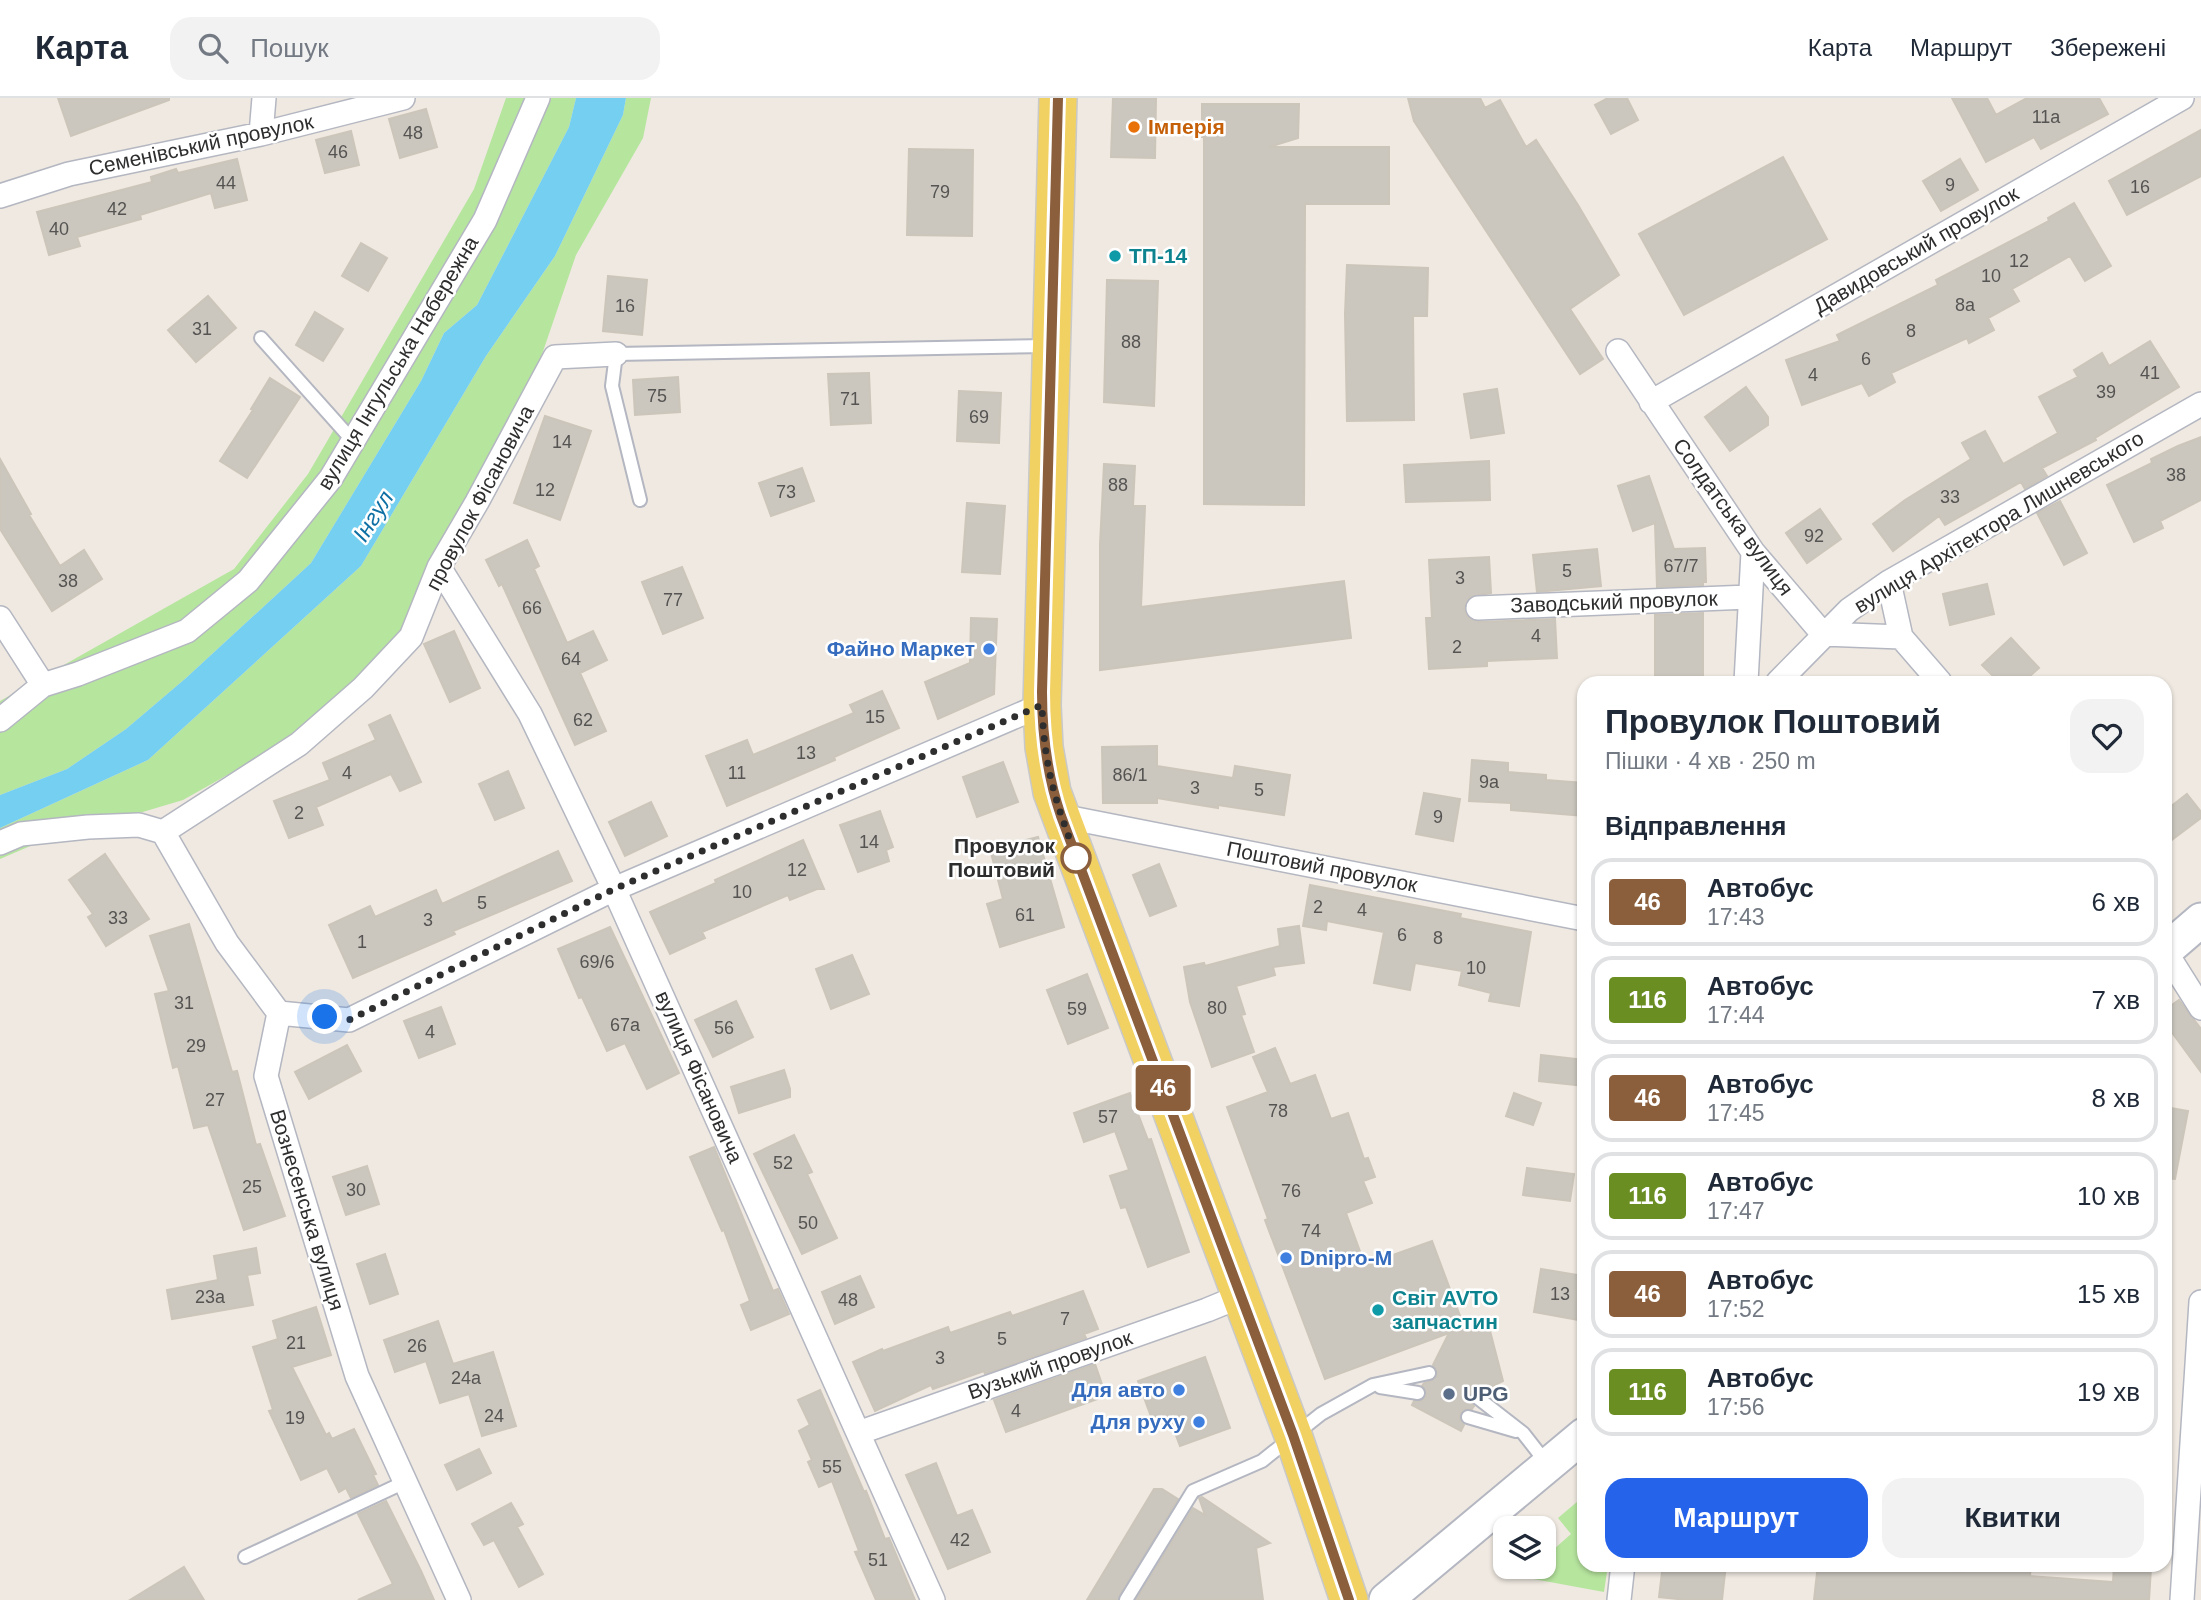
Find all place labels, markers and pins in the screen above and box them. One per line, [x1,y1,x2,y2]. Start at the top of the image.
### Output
place label: Імперія [1148,115,1225,138]
marker: Імперія [1126,119,1142,135]
place label: ТП-14 [1129,244,1188,267]
marker: ТП-14 [1107,248,1123,264]
place label: Файно Маркет [827,637,975,660]
marker: Файно Маркет [981,641,997,657]
place label: Провулок Поштовий [948,834,1055,881]
marker: Провулок Поштовий [1061,843,1091,873]
place label: Dnipro-M [1300,1246,1392,1269]
marker: Dnipro-M [1278,1250,1294,1266]
place label: Світ AVTO запчастин [1392,1286,1498,1333]
marker: Світ AVTO запчастин [1370,1302,1386,1318]
place label: Для авто [1071,1378,1165,1401]
marker: Для авто [1171,1382,1187,1398]
place label: UPG [1463,1382,1509,1405]
marker: UPG [1441,1386,1457,1402]
place label: Для руху [1091,1410,1185,1433]
marker: Для руху [1191,1414,1207,1430]

